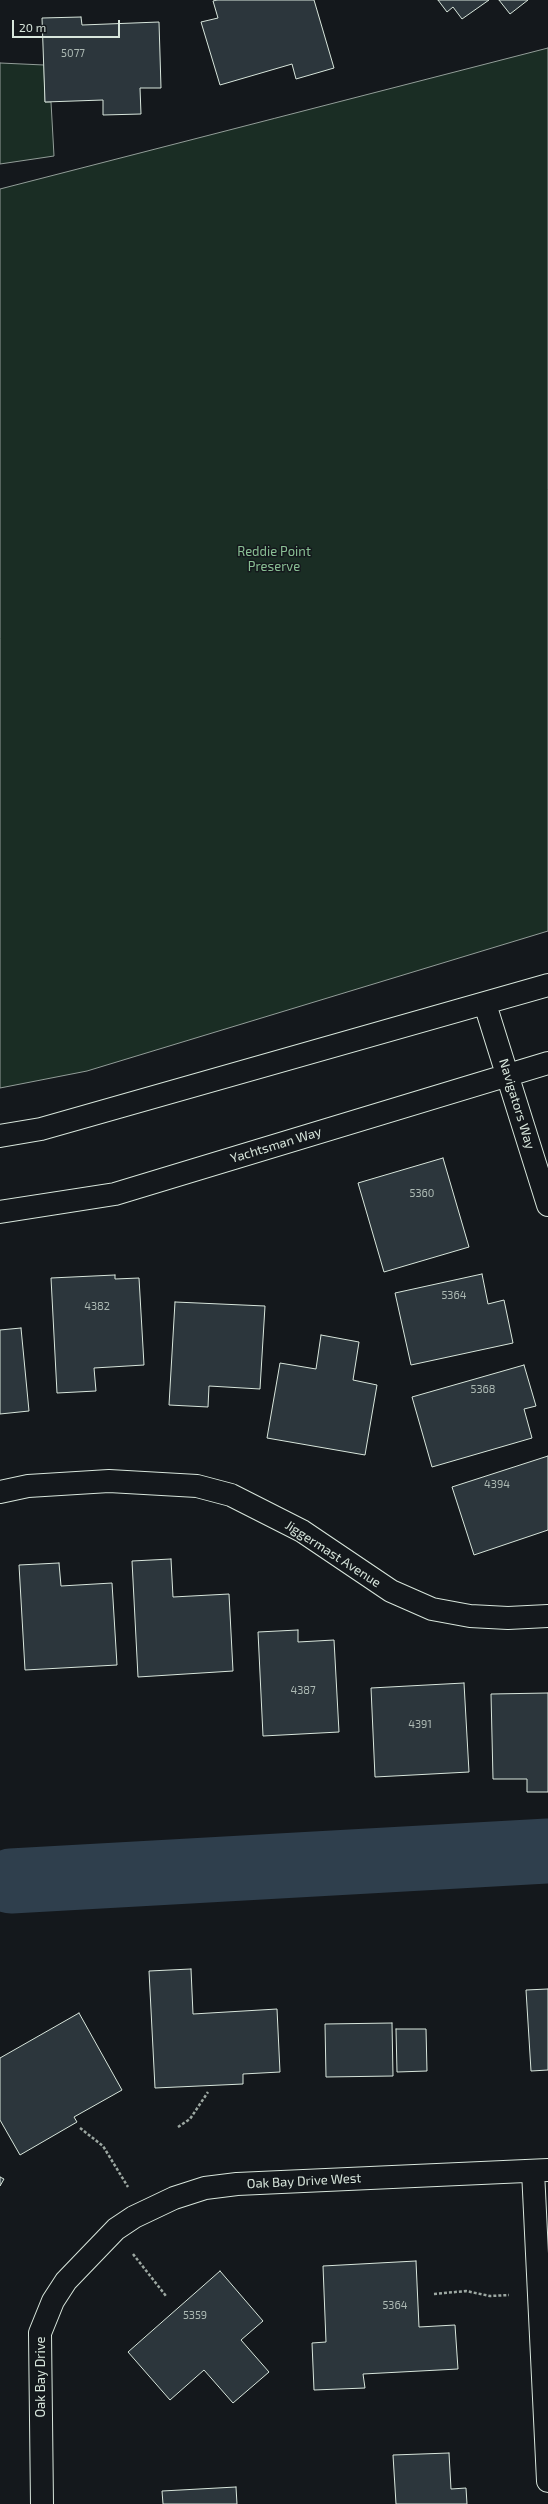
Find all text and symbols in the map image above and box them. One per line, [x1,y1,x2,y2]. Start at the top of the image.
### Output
scale bar [14,12,122,38]
text: 20 m [19,20,46,34]
house number: 5077 [61,46,85,60]
park label: Reddie Point Preserve [237,544,311,575]
street label: Navigators Way [496,1057,538,1151]
street label: Yachtsman Way [229,1124,323,1166]
house number: 5360 [410,1186,434,1200]
house number: 5364 [441,1288,467,1302]
house number: 4382 [84,1299,110,1313]
house number: 5368 [471,1382,495,1396]
house number: 4394 [484,1477,510,1491]
street label: Jiggermast Avenue [282,1517,384,1591]
house number: 4387 [290,1683,316,1697]
house number: 4391 [408,1717,432,1731]
street label: Oak Bay Drive West [246,2170,362,2192]
house number: 5364 [382,2298,408,2312]
house number: 5359 [183,2308,207,2322]
street label: Oak Bay Drive [33,2336,49,2418]

